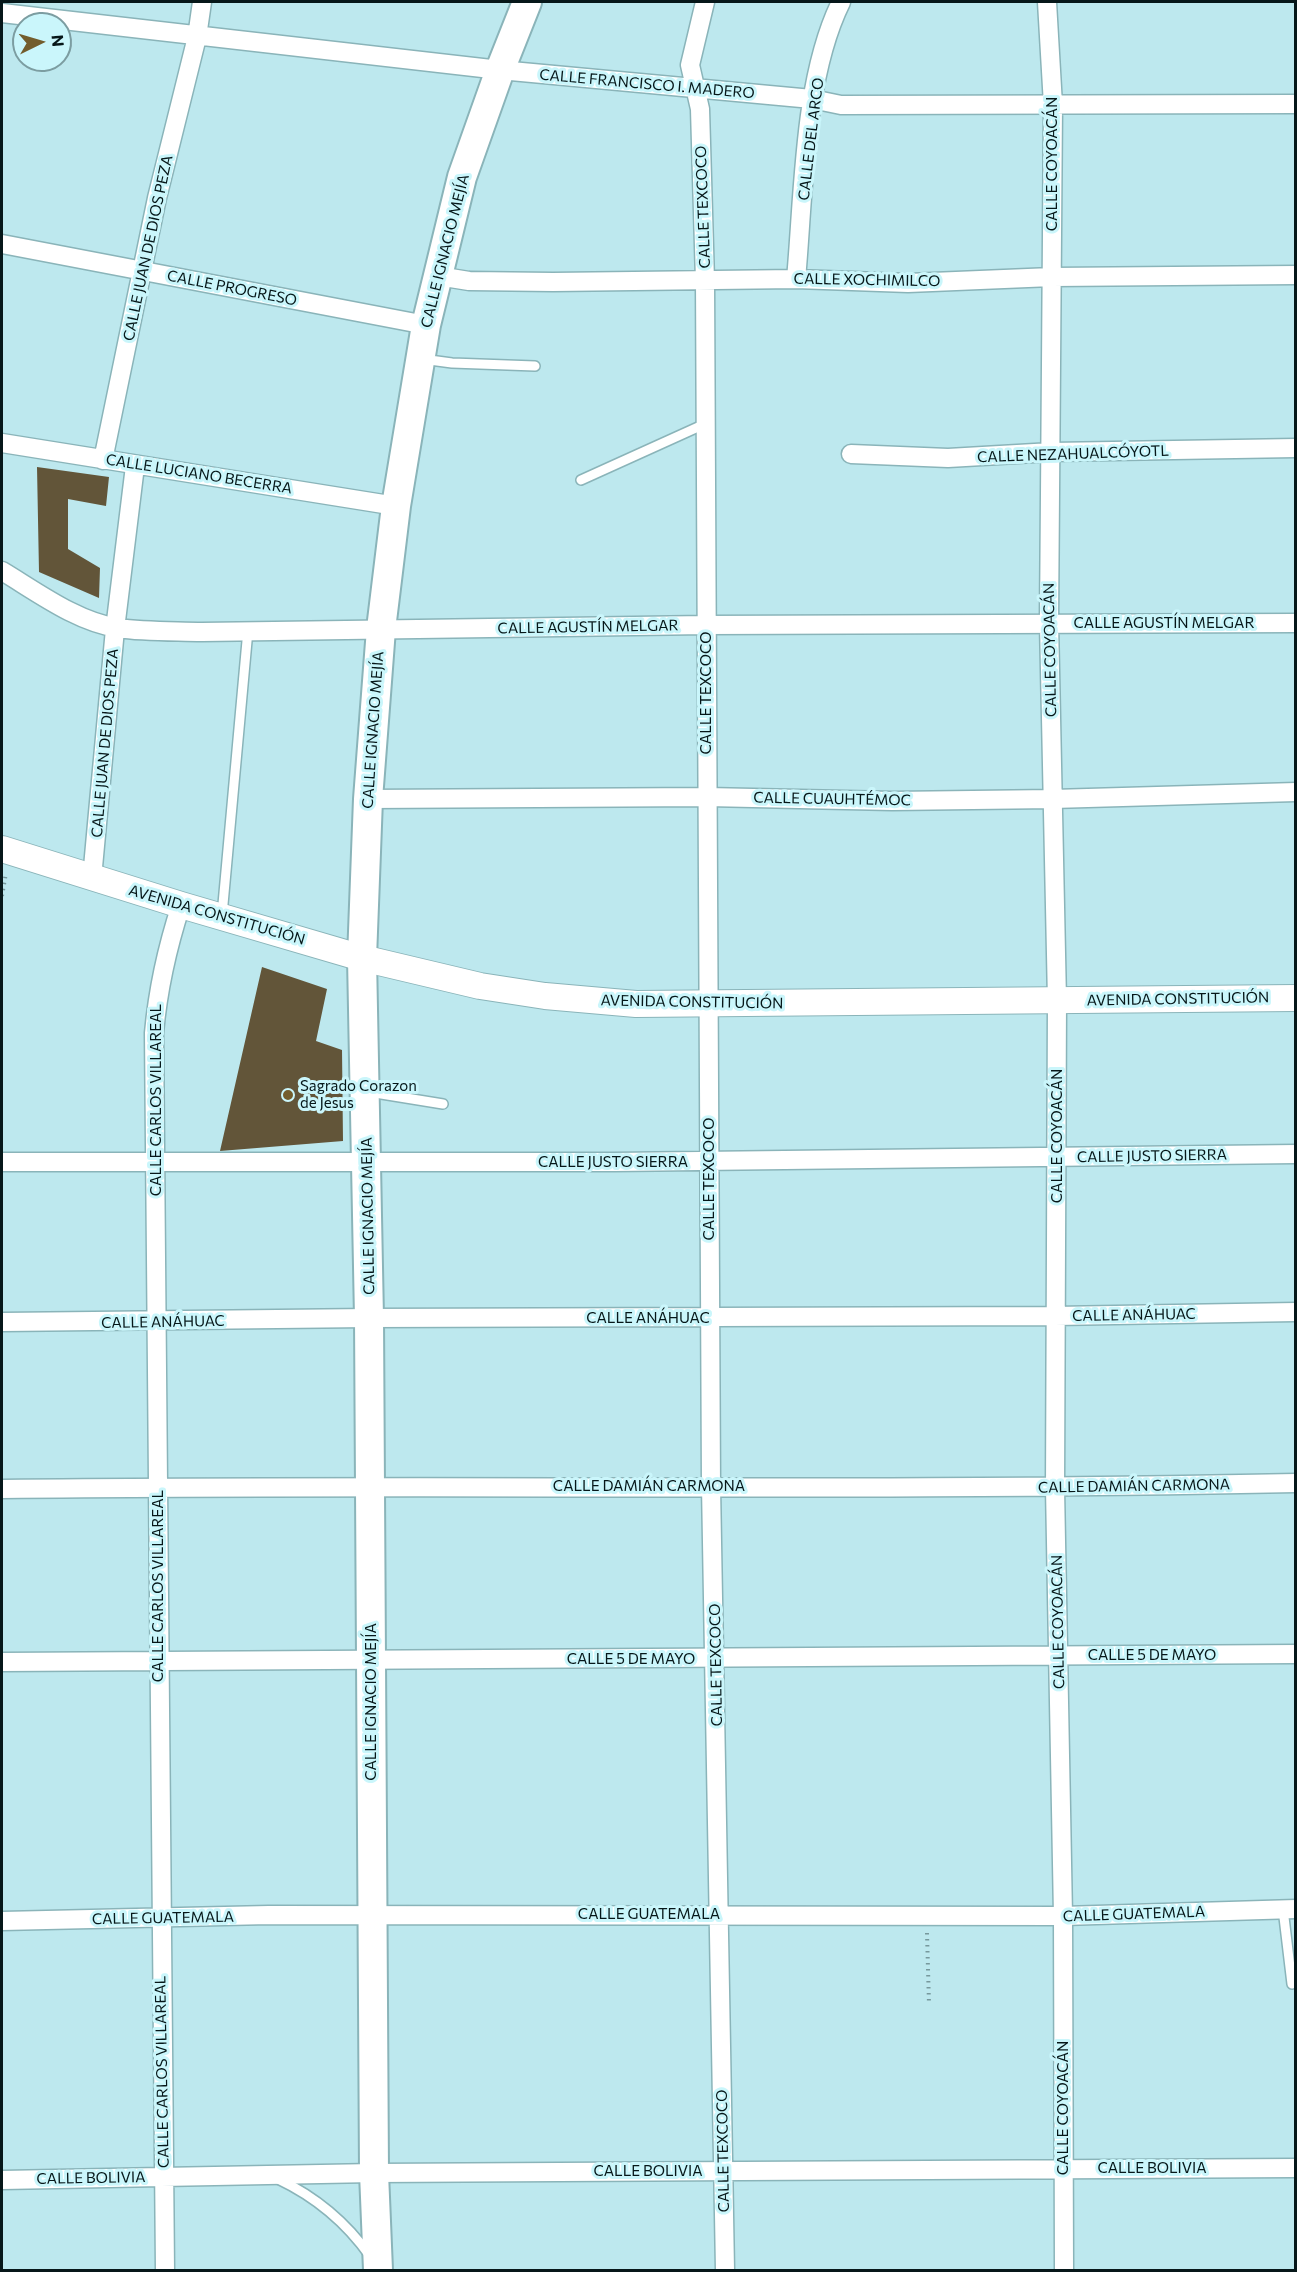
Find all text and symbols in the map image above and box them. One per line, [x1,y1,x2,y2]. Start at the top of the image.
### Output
north arrow [12,12,72,72]
text: N [48,34,68,47]
street label: CALLE FRANCISCO I. MADERO [539,66,755,102]
street label: CALLE DEL ARCO [795,77,827,201]
street label: CALLE COYOACÁN [1043,97,1061,231]
street label: CALLE TEXCOCO [692,145,714,269]
street label: CALLE JUAN DE DIOS PEZA [119,153,177,343]
street label: CALLE IGNACIO MEJÍA [417,172,473,330]
street label: CALLE PROGRESO [165,267,299,309]
street label: CALLE XOCHIMILCO [794,270,940,290]
street label: CALLE NEZAHUALCÓYOTL [977,442,1169,466]
street label: CALLE LUCIANO BECERRA [105,450,293,498]
street label: CALLE COYOACÁN [1040,583,1060,717]
street label: CALLE AGUSTÍN MELGAR [1074,614,1254,632]
street label: CALLE AGUSTÍN MELGAR [497,616,679,638]
street label: CALLE TEXCOCO [697,632,715,754]
street label: CALLE JUAN DE DIOS PEZA [88,648,122,838]
street label: CALLE IGNACIO MEJÍA [359,651,387,809]
street label: CALLE CUAUHTÉMOC [753,789,911,809]
street label: AVENIDA CONSTITUCIÓN [127,881,307,949]
street label: AVENIDA CONSTITUCIÓN [1087,988,1269,1010]
street label: AVENIDA CONSTITUCIÓN [601,991,783,1013]
street label: CALLE CARLOS VILLAREAL [147,1004,165,1196]
street label: CALLE COYOACÁN [1048,1069,1066,1203]
place label: Sagrado Corazon de Jesus [300,1077,417,1112]
marker: Sagrado Corazon de Jesus [281,1088,295,1102]
street label: CALLE TEXCOCO [700,1118,718,1240]
street label: CALLE IGNACIO MEJÍA [358,1137,378,1295]
street label: CALLE JUSTO SIERRA [1077,1146,1227,1166]
street label: CALLE JUSTO SIERRA [538,1153,688,1171]
street label: CALLE ANÁHUAC [1072,1305,1196,1325]
street label: CALLE ANÁHUAC [586,1309,710,1327]
street label: CALLE ANÁHUAC [101,1312,225,1332]
street label: CALLE DAMIÁN CARMONA [1038,1475,1230,1497]
street label: CALLE DAMIÁN CARMONA [553,1477,745,1495]
street label: CALLE CARLOS VILLAREAL [149,1490,167,1682]
street label: CALLE COYOACÁN [1048,1555,1068,1689]
street label: CALLE TEXCOCO [706,1603,726,1727]
street label: CALLE IGNACIO MEJÍA [362,1623,380,1781]
street label: CALLE 5 DE MAYO [1088,1646,1216,1664]
street label: CALLE 5 DE MAYO [567,1650,695,1668]
street label: CALLE GUATEMALA [1063,1903,1205,1925]
street label: CALLE GUATEMALA [578,1905,720,1923]
street label: CALLE GUATEMALA [92,1908,234,1928]
street label: CALLE CARLOS VILLAREAL [151,1976,173,2168]
street label: CALLE COYOACÁN [1054,2041,1072,2175]
street label: CALLE TEXCOCO [713,2089,733,2213]
street label: CALLE BOLIVIA [1097,2159,1207,2177]
street label: CALLE BOLIVIA [593,2162,703,2180]
street label: CALLE BOLIVIA [36,2168,146,2188]

